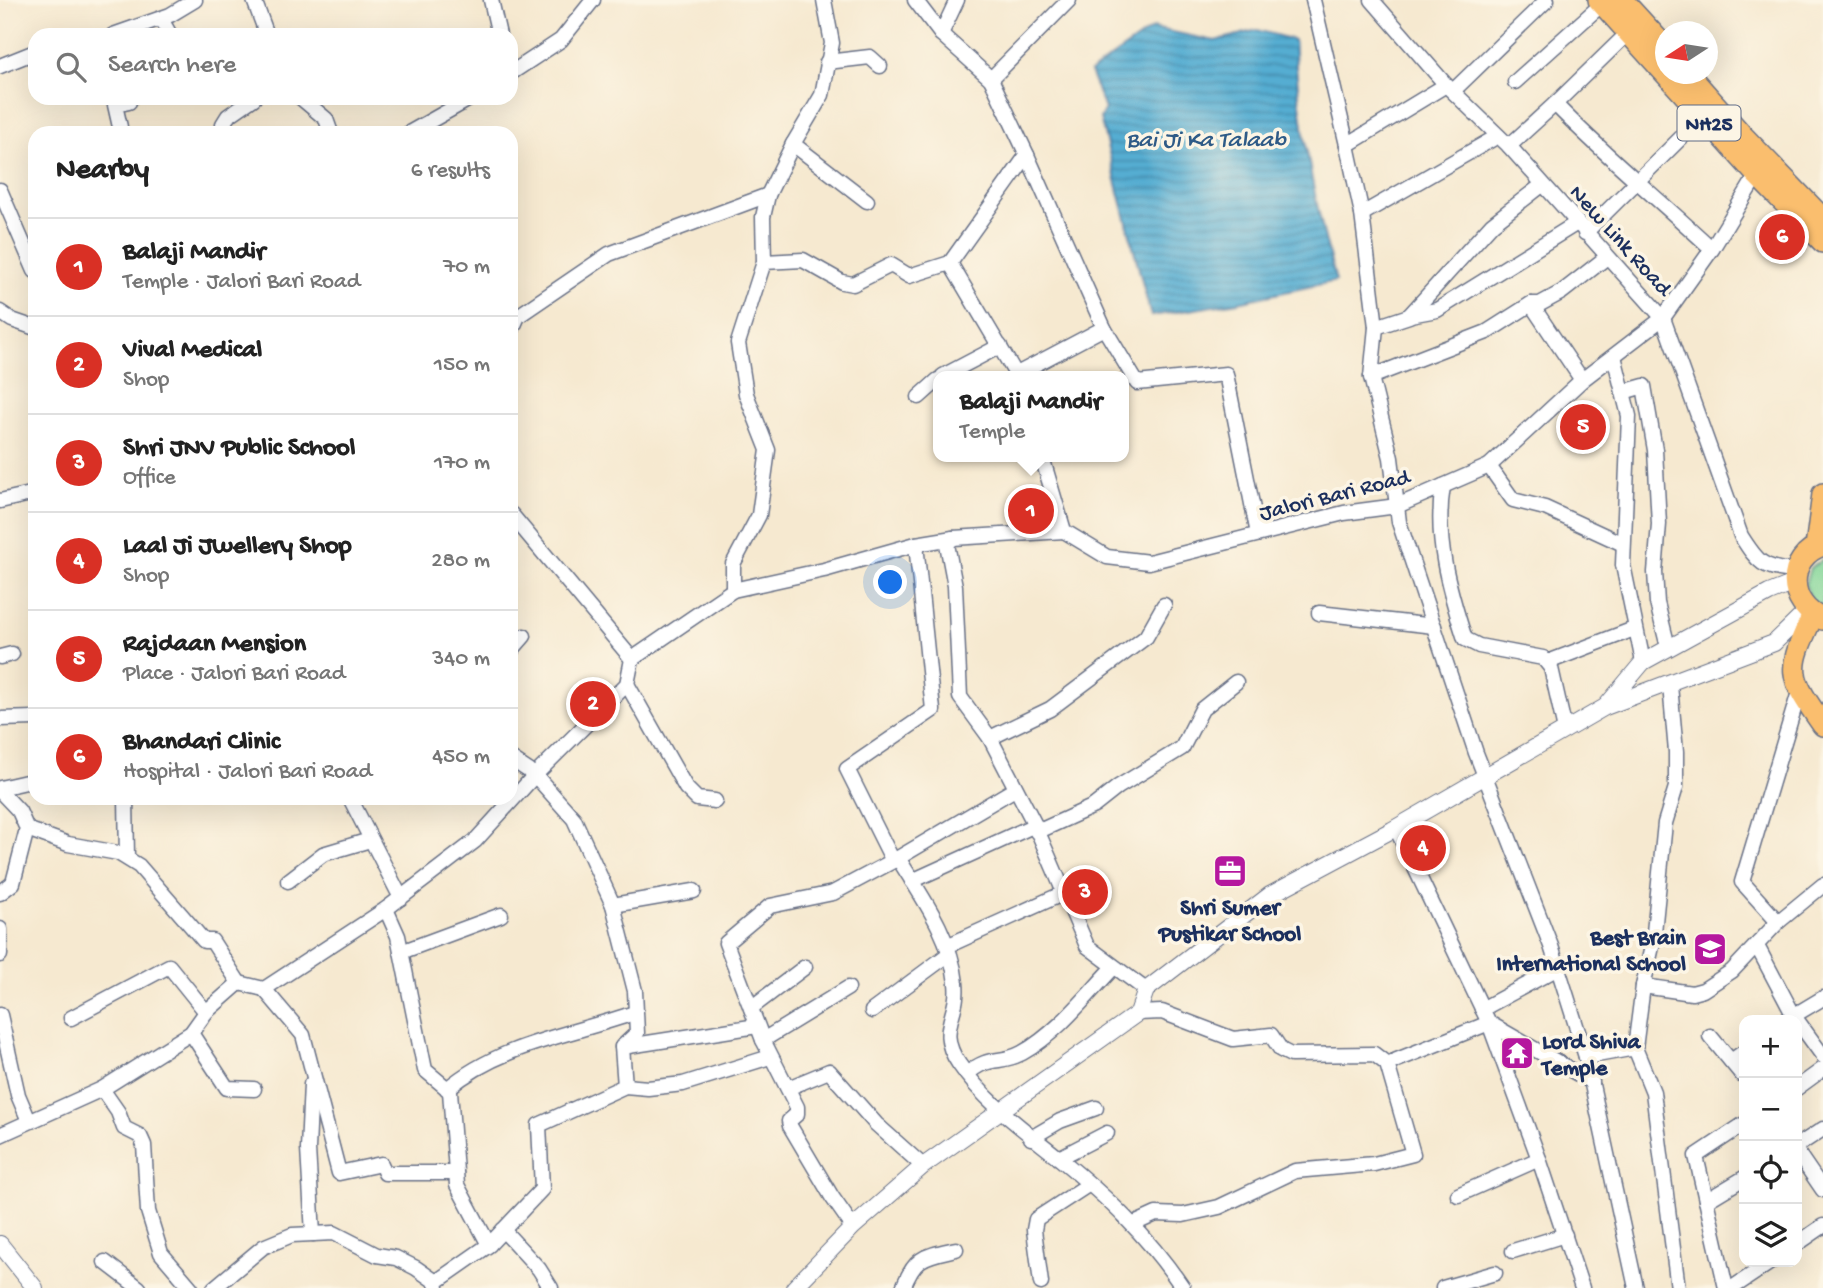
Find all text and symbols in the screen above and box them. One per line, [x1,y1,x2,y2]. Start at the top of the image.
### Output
north arrow [1655,21,1718,84]
search box [28,28,518,105]
icon: search [52,48,90,86]
text: Search here [108,51,236,82]
road number: NH25 [1678,106,1740,140]
water label: Bai Ji Ka Talaab [1126,127,1287,156]
text: Nearby [56,154,149,189]
text: 6 results [411,158,490,185]
street label: New Link Road [1562,180,1677,304]
pin: 6 [1759,211,1805,263]
text: Balaji Mandir [123,238,265,269]
text: 1 [74,254,84,281]
text: 70 m [443,254,490,281]
text: Temple · Jalori Bari Road [123,269,360,296]
text: Vival Medical [123,336,262,367]
text: 2 [73,352,85,379]
text: 150 m [434,352,490,379]
text: Shop [123,367,169,394]
popup [933,371,1129,462]
text: Balaji Mandir [960,388,1102,419]
pin: 5 [1560,401,1606,453]
text: Temple [960,419,1025,446]
text: Shri JNV Public School [123,434,356,465]
text: 3 [73,450,85,477]
text: 170 m [434,450,490,477]
street label: Jalori Bari Road [1257,464,1414,528]
text: Office [123,465,176,492]
pin: 1 [1008,485,1054,537]
text: Laal Ji Jwellery Shop [123,532,352,563]
text: 4 [74,548,84,575]
text: 280 m [431,548,490,575]
text: Shop [123,563,169,590]
your location [873,565,907,599]
text: Rajdaan Mension [123,630,306,661]
text: 5 [73,646,85,673]
text: 340 m [432,646,490,673]
text: Place · Jalori Bari Road [123,661,345,688]
pin: 2 [570,678,616,730]
text: Bhandari Clinic [123,728,280,759]
text: 6 [73,744,85,771]
text: 450 m [432,744,490,771]
text: Hospital · Jalori Bari Road [123,759,372,786]
pin: 4 [1400,822,1446,874]
office icon: Shri Sumer Pustikar School [1211,852,1249,890]
pin: 3 [1062,866,1108,918]
place label: Shri Sumer Pustikar School [1157,896,1301,949]
place label: Best Brain International School [1496,926,1687,979]
school or university icon: Best Brain International School [1691,930,1729,968]
map controls [1739,1015,1802,1267]
button: + [1739,1015,1802,1078]
place label: Lord Shiva Temple [1540,1030,1642,1083]
temple icon: Lord Shiva Temple [1498,1034,1536,1072]
button: − [1739,1078,1802,1141]
button: locate [1739,1141,1802,1204]
button: layers [1739,1204,1802,1267]

